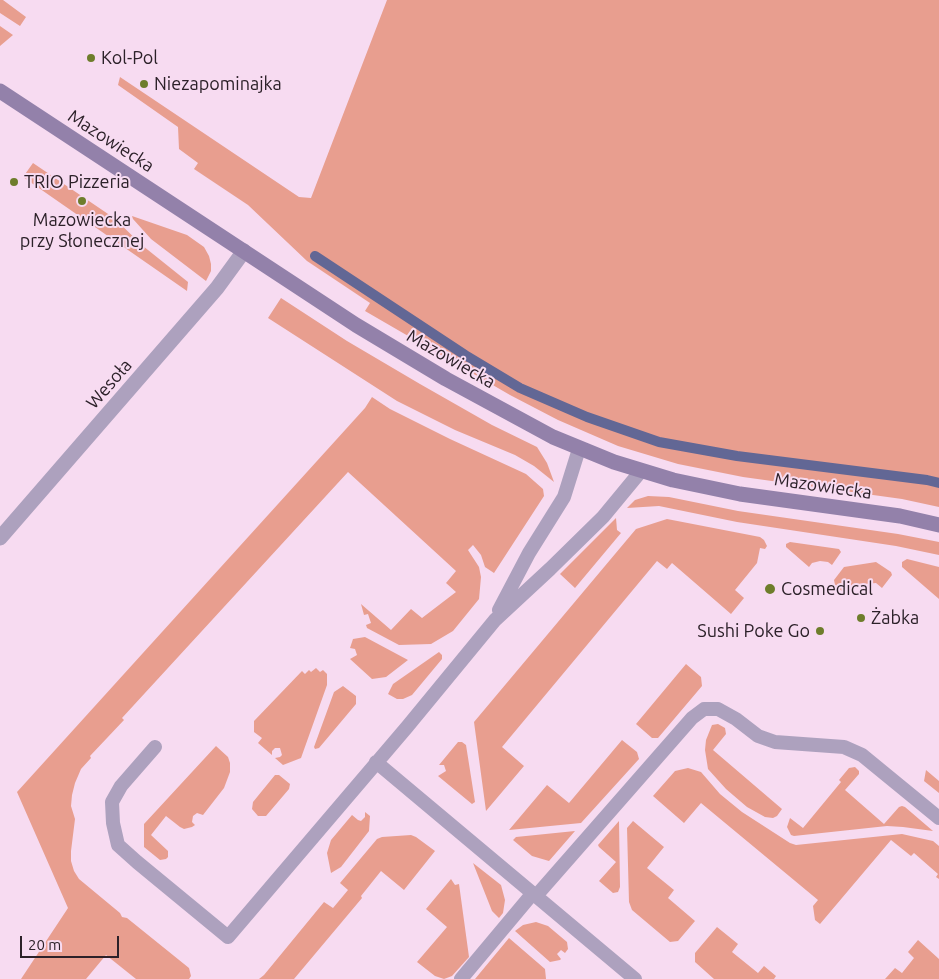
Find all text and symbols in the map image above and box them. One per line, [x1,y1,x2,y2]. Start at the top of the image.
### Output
place label: Kol-Pol [101,47,158,69]
marker: Kol-Pol [85,52,97,64]
place label: Niezapominajka [154,73,282,95]
marker: Niezapominajka [138,78,150,90]
street label: Mazowiecka [64,105,158,177]
place label: TRIO Pizzeria [24,171,130,193]
marker: TRIO Pizzeria [8,176,20,188]
marker: Mazowiecka przy Słonecznej [76,195,88,207]
place label: Mazowiecka przy Słonecznej [20,209,144,252]
street label: Mazowiecka [403,325,499,393]
street label: Wesoła [82,355,136,413]
street label: Mazowiecka [773,468,873,504]
place label: Cosmedical [781,578,873,600]
marker: Cosmedical [763,582,777,596]
place label: Żabka [871,607,919,629]
marker: Żabka [855,612,867,624]
place label: Sushi Poke Go [697,620,810,642]
marker: Sushi Poke Go [814,625,826,637]
scale bar [22,926,121,958]
text: 20 m [28,936,61,953]

